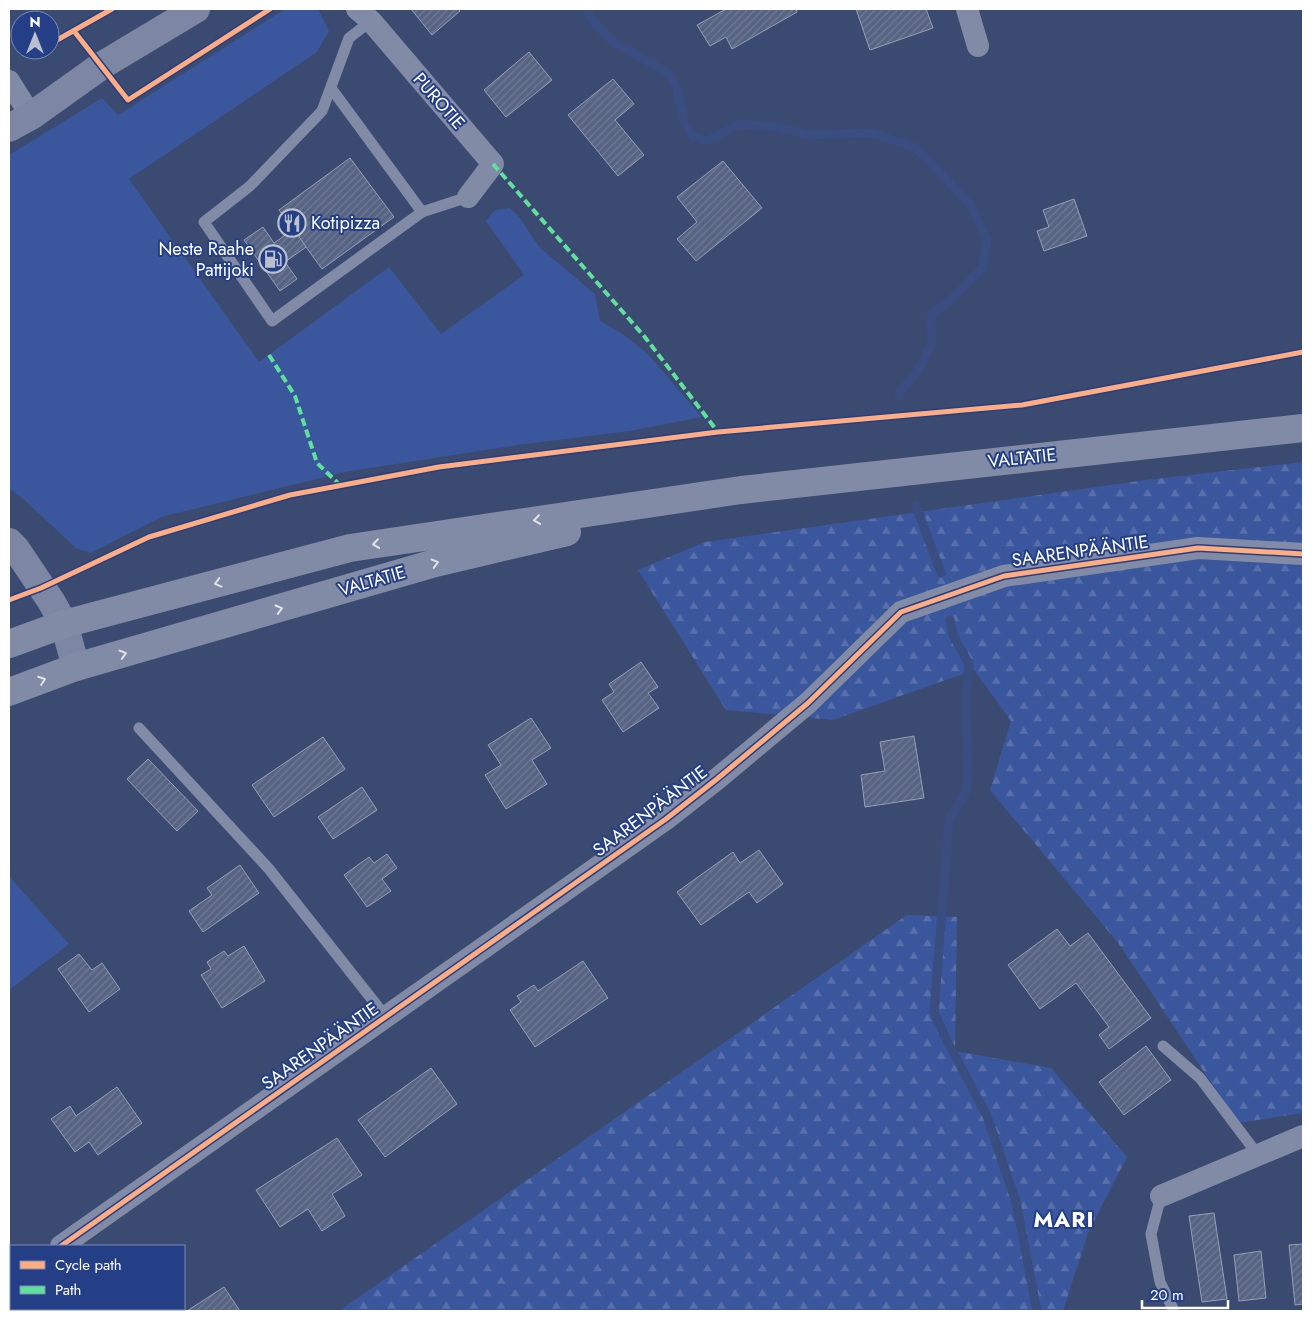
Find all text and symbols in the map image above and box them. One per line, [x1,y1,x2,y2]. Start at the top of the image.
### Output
north arrow [10,10,60,60]
text: N [29,12,41,32]
street label: PUROTIE [407,67,471,135]
restaurant icon: Kotipizza [277,208,307,238]
place label: Kotipizza [311,210,380,236]
place label: Neste Raahe Pattijoki [158,236,254,283]
fuel station icon: Neste Raahe Pattijoki [258,244,288,274]
street label: VALTATIE [986,441,1058,475]
one-way arrow [533,514,541,525]
street label: SAARENPÄÄNTIE [1010,529,1150,573]
one-way arrow [372,538,381,548]
street label: VALTATIE [335,559,409,603]
one-way arrow [430,559,439,569]
one-way arrow [215,577,223,587]
one-way arrow [274,604,282,614]
one-way arrow [118,649,126,659]
one-way arrow [38,676,46,686]
street label: SAARENPÄÄNTIE [587,759,713,863]
street label: SAARENPÄÄNTIE [256,996,384,1096]
district label: MARI [1033,1203,1095,1235]
legend [10,1245,185,1310]
text: Cycle path [55,1254,122,1276]
scale bar [1142,1278,1228,1310]
text: Path [55,1279,81,1301]
text: 20 m [1150,1284,1184,1306]

